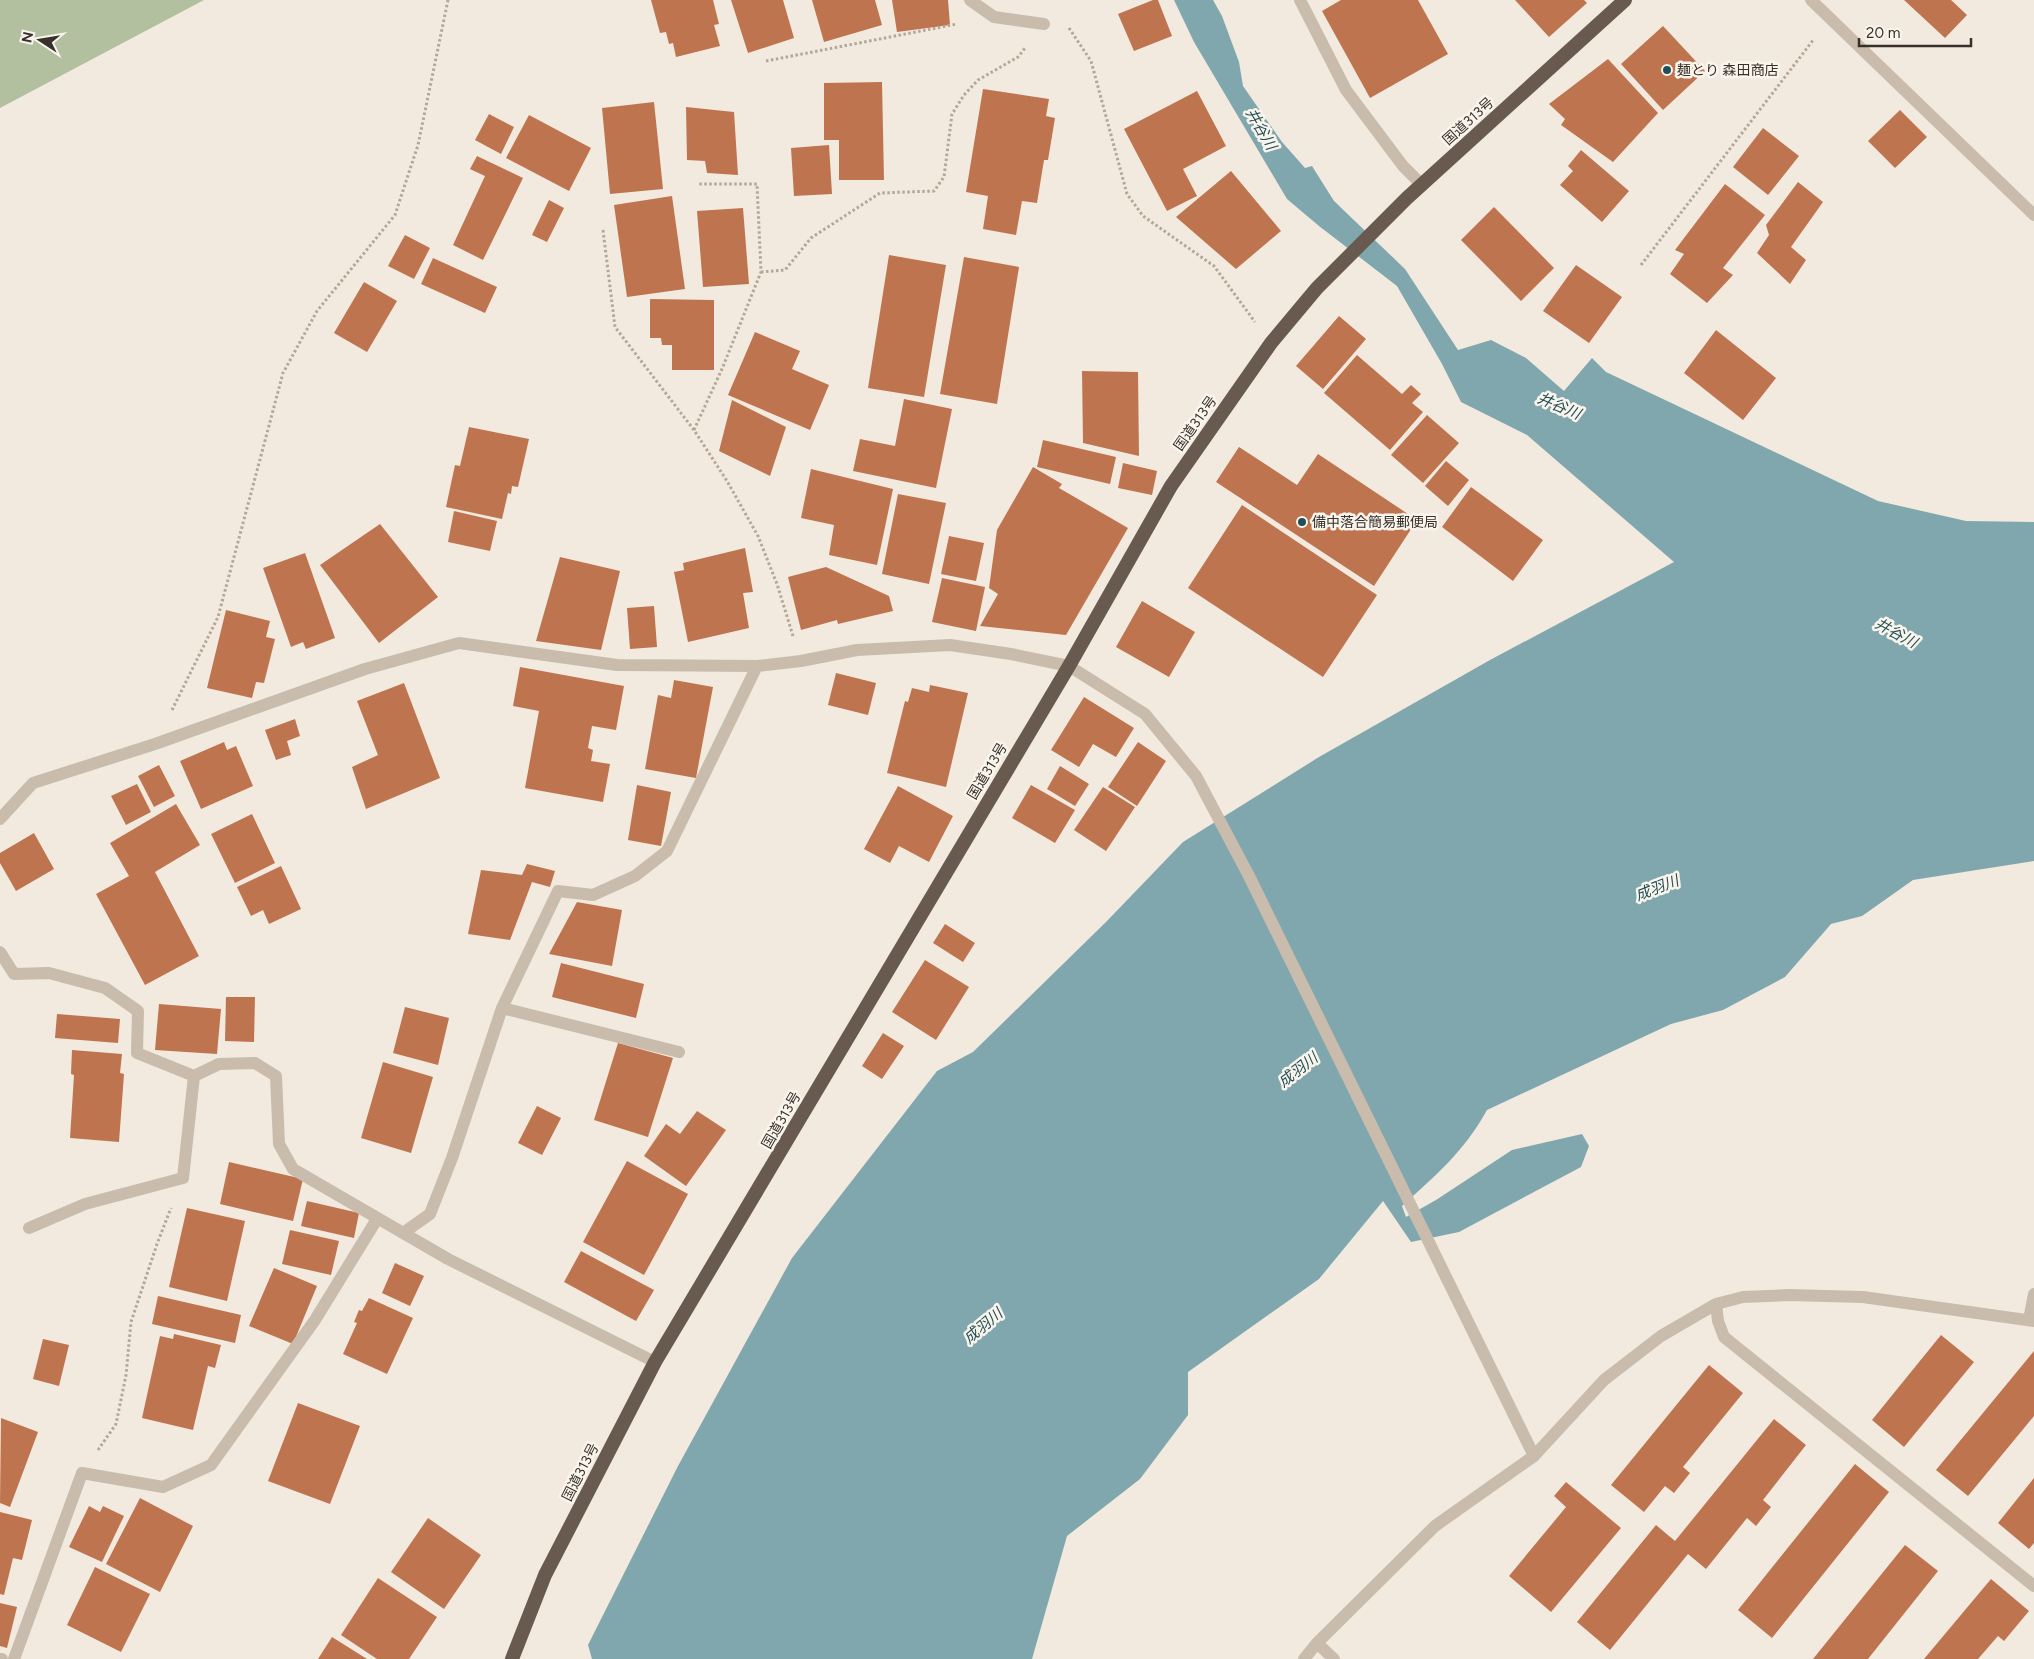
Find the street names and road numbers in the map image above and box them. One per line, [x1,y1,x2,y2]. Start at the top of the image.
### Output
street label: 国道313号 [1439,94,1497,149]
street label: 国道313号 [1170,393,1220,454]
street label: 国道313号 [964,740,1011,803]
street label: 国道313号 [758,1089,805,1152]
street label: 国道313号 [559,1440,602,1504]

